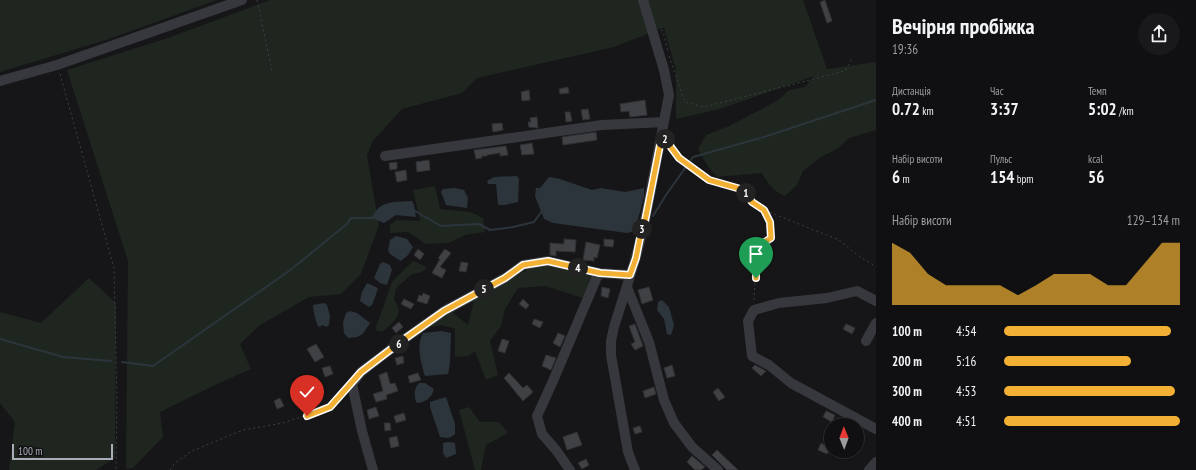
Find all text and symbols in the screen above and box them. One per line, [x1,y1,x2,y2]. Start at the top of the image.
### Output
text: Вечірня пробіжка [892,12,1035,40]
button: share [1138,13,1180,55]
text: 19:36 [892,41,918,58]
text: Дистанція [892,84,931,98]
text: Час [990,84,1004,98]
text: Темп [1088,84,1107,98]
text: 0.72 [892,98,920,120]
text: 3:37 [990,98,1019,120]
text: 5:02 [1088,98,1117,120]
text: km [920,104,934,118]
text: /km [1117,104,1134,118]
pin: 2 [655,129,675,149]
text: 2 [662,132,668,146]
text: Набір висоти [892,152,943,166]
text: Пульс [990,152,1012,166]
text: kcal [1088,152,1103,166]
text: 6 [892,166,900,188]
text: 154 [990,166,1014,188]
text: 56 [1088,166,1104,188]
text: m [900,172,910,186]
text: bpm [1014,172,1033,186]
pin: 1 [736,183,756,203]
text: 1 [743,186,749,200]
text: Набір висоти [892,212,952,229]
text: 129–134 m [1127,212,1180,229]
pin: 3 [632,219,652,239]
text: 3 [639,222,645,236]
pin [739,237,773,278]
icon: arrive [745,243,767,265]
pin: 4 [568,258,588,278]
text: 4 [575,261,581,275]
pin: 5 [474,279,494,299]
text: 5 [481,282,487,296]
text: 100 m [892,323,922,340]
text: 4:54 [956,323,976,340]
pin: 6 [389,334,409,354]
text: 6 [396,337,402,351]
text: 200 m [892,353,922,370]
text: 5:16 [956,353,976,370]
pin [290,375,324,416]
icon: check [296,381,318,403]
text: 300 m [892,383,922,400]
text: 4:53 [956,383,976,400]
text: 400 m [892,413,922,430]
text: 4:51 [956,413,976,430]
north arrow [824,418,864,458]
map controls [824,418,864,458]
scale bar [12,442,113,461]
text: 100 m [18,444,42,458]

